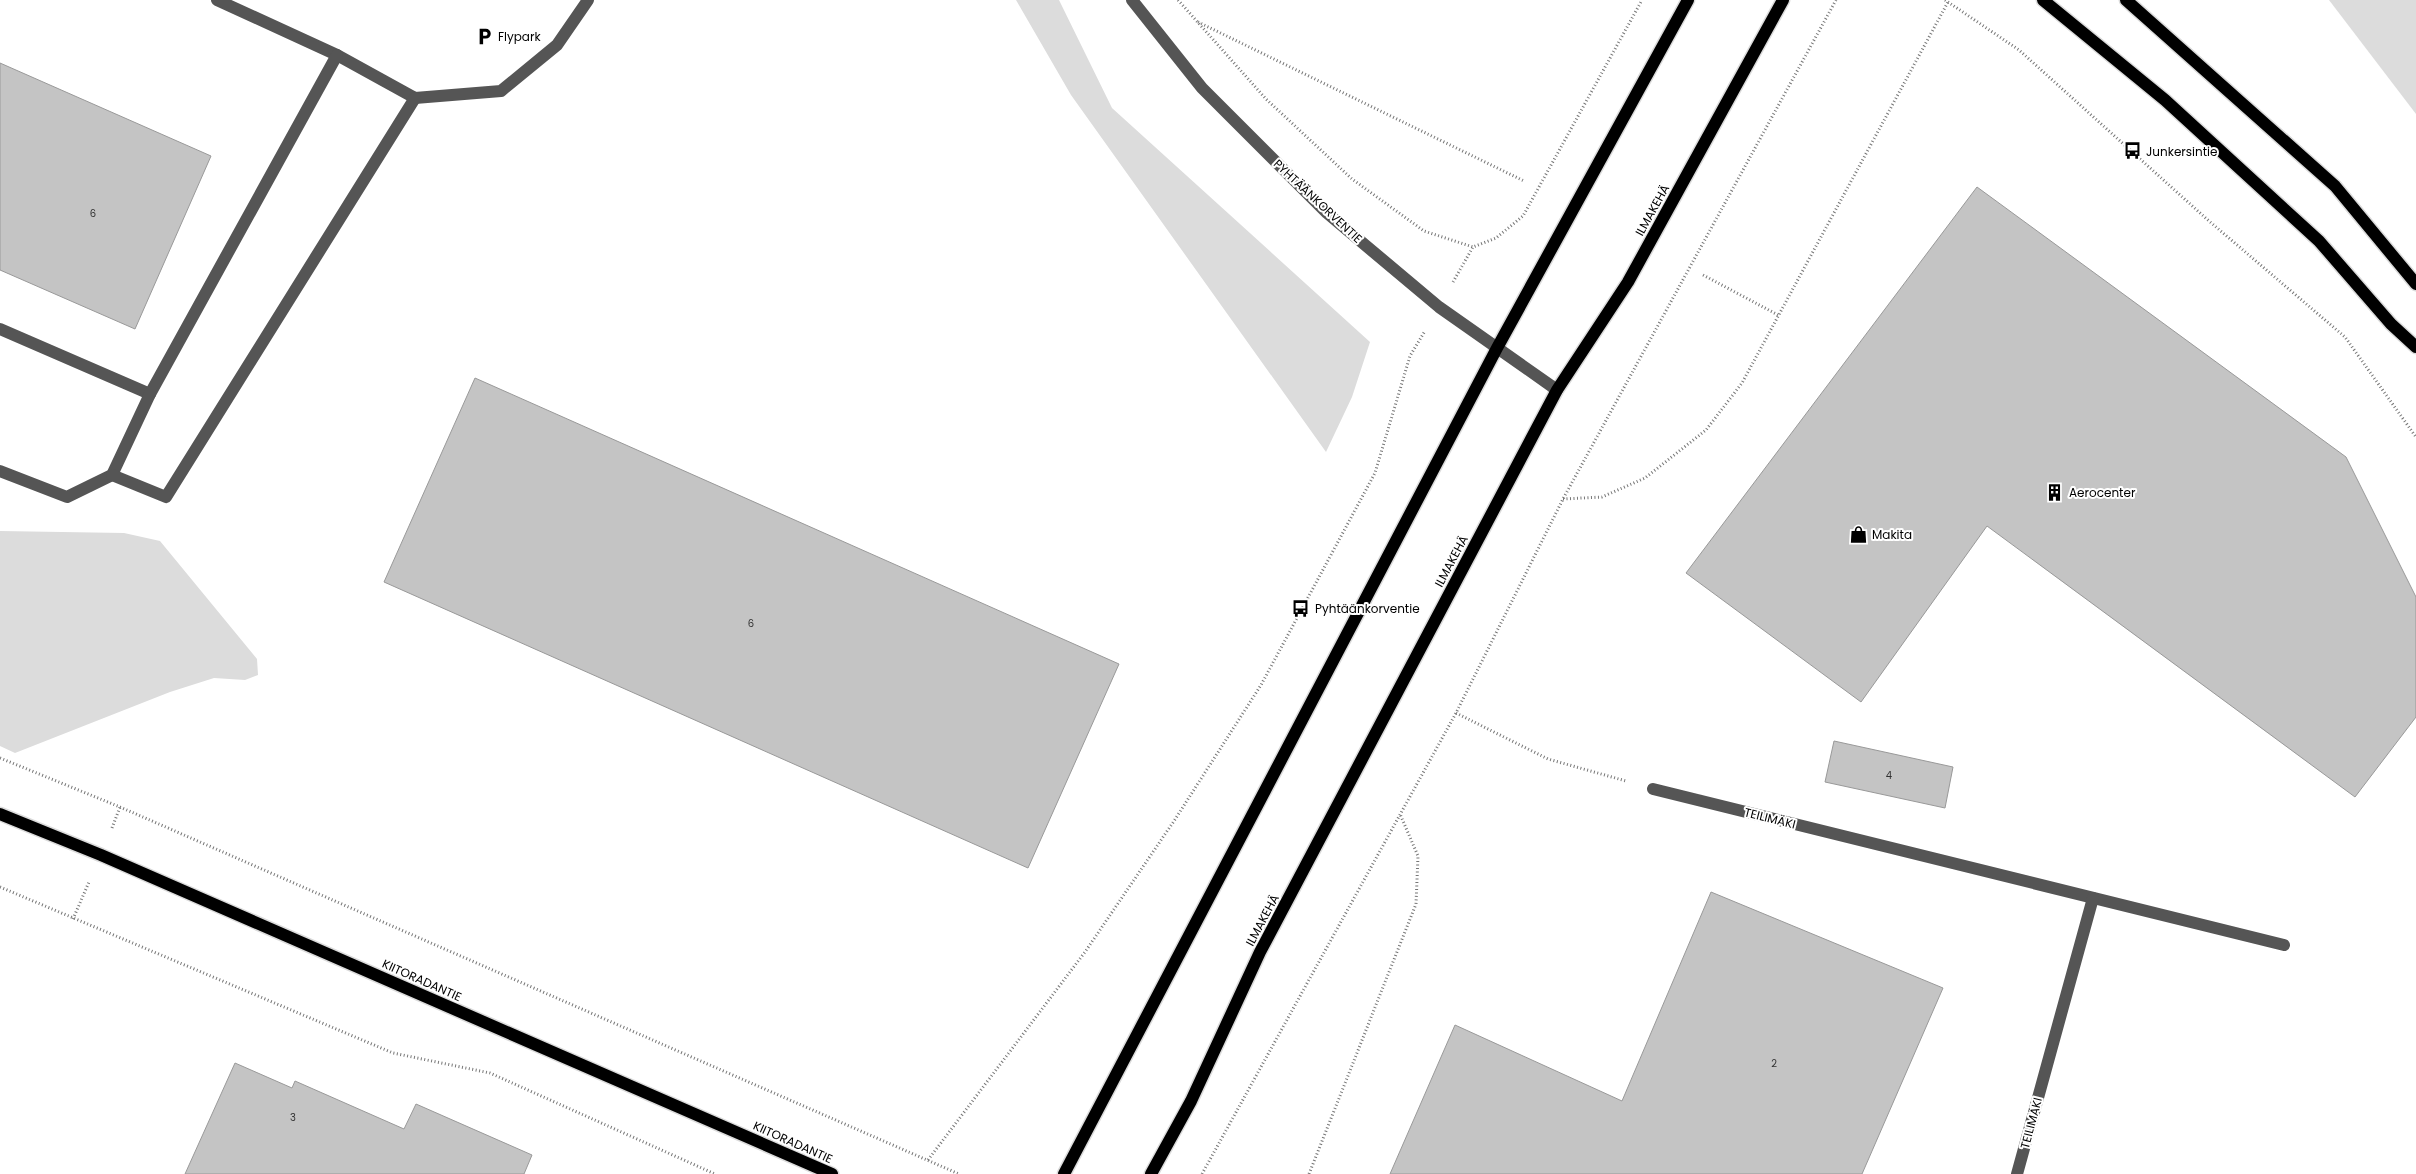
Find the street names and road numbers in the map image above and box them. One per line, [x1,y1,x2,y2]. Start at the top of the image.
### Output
street label: PYHTÄÄNKORVENTIE [1270,155,1366,247]
street label: ILMAKEHÄ [1631,181,1673,239]
street label: ILMAKEHÄ [1430,532,1472,590]
street label: TEILIMÄKI [1743,803,1797,833]
street label: ILMAKEHÄ [1241,891,1283,949]
street label: KIITORADANTIE [380,955,464,1005]
street label: TEILIMÄKI [2016,1095,2046,1150]
street label: KIITORADANTIE [751,1117,835,1167]

